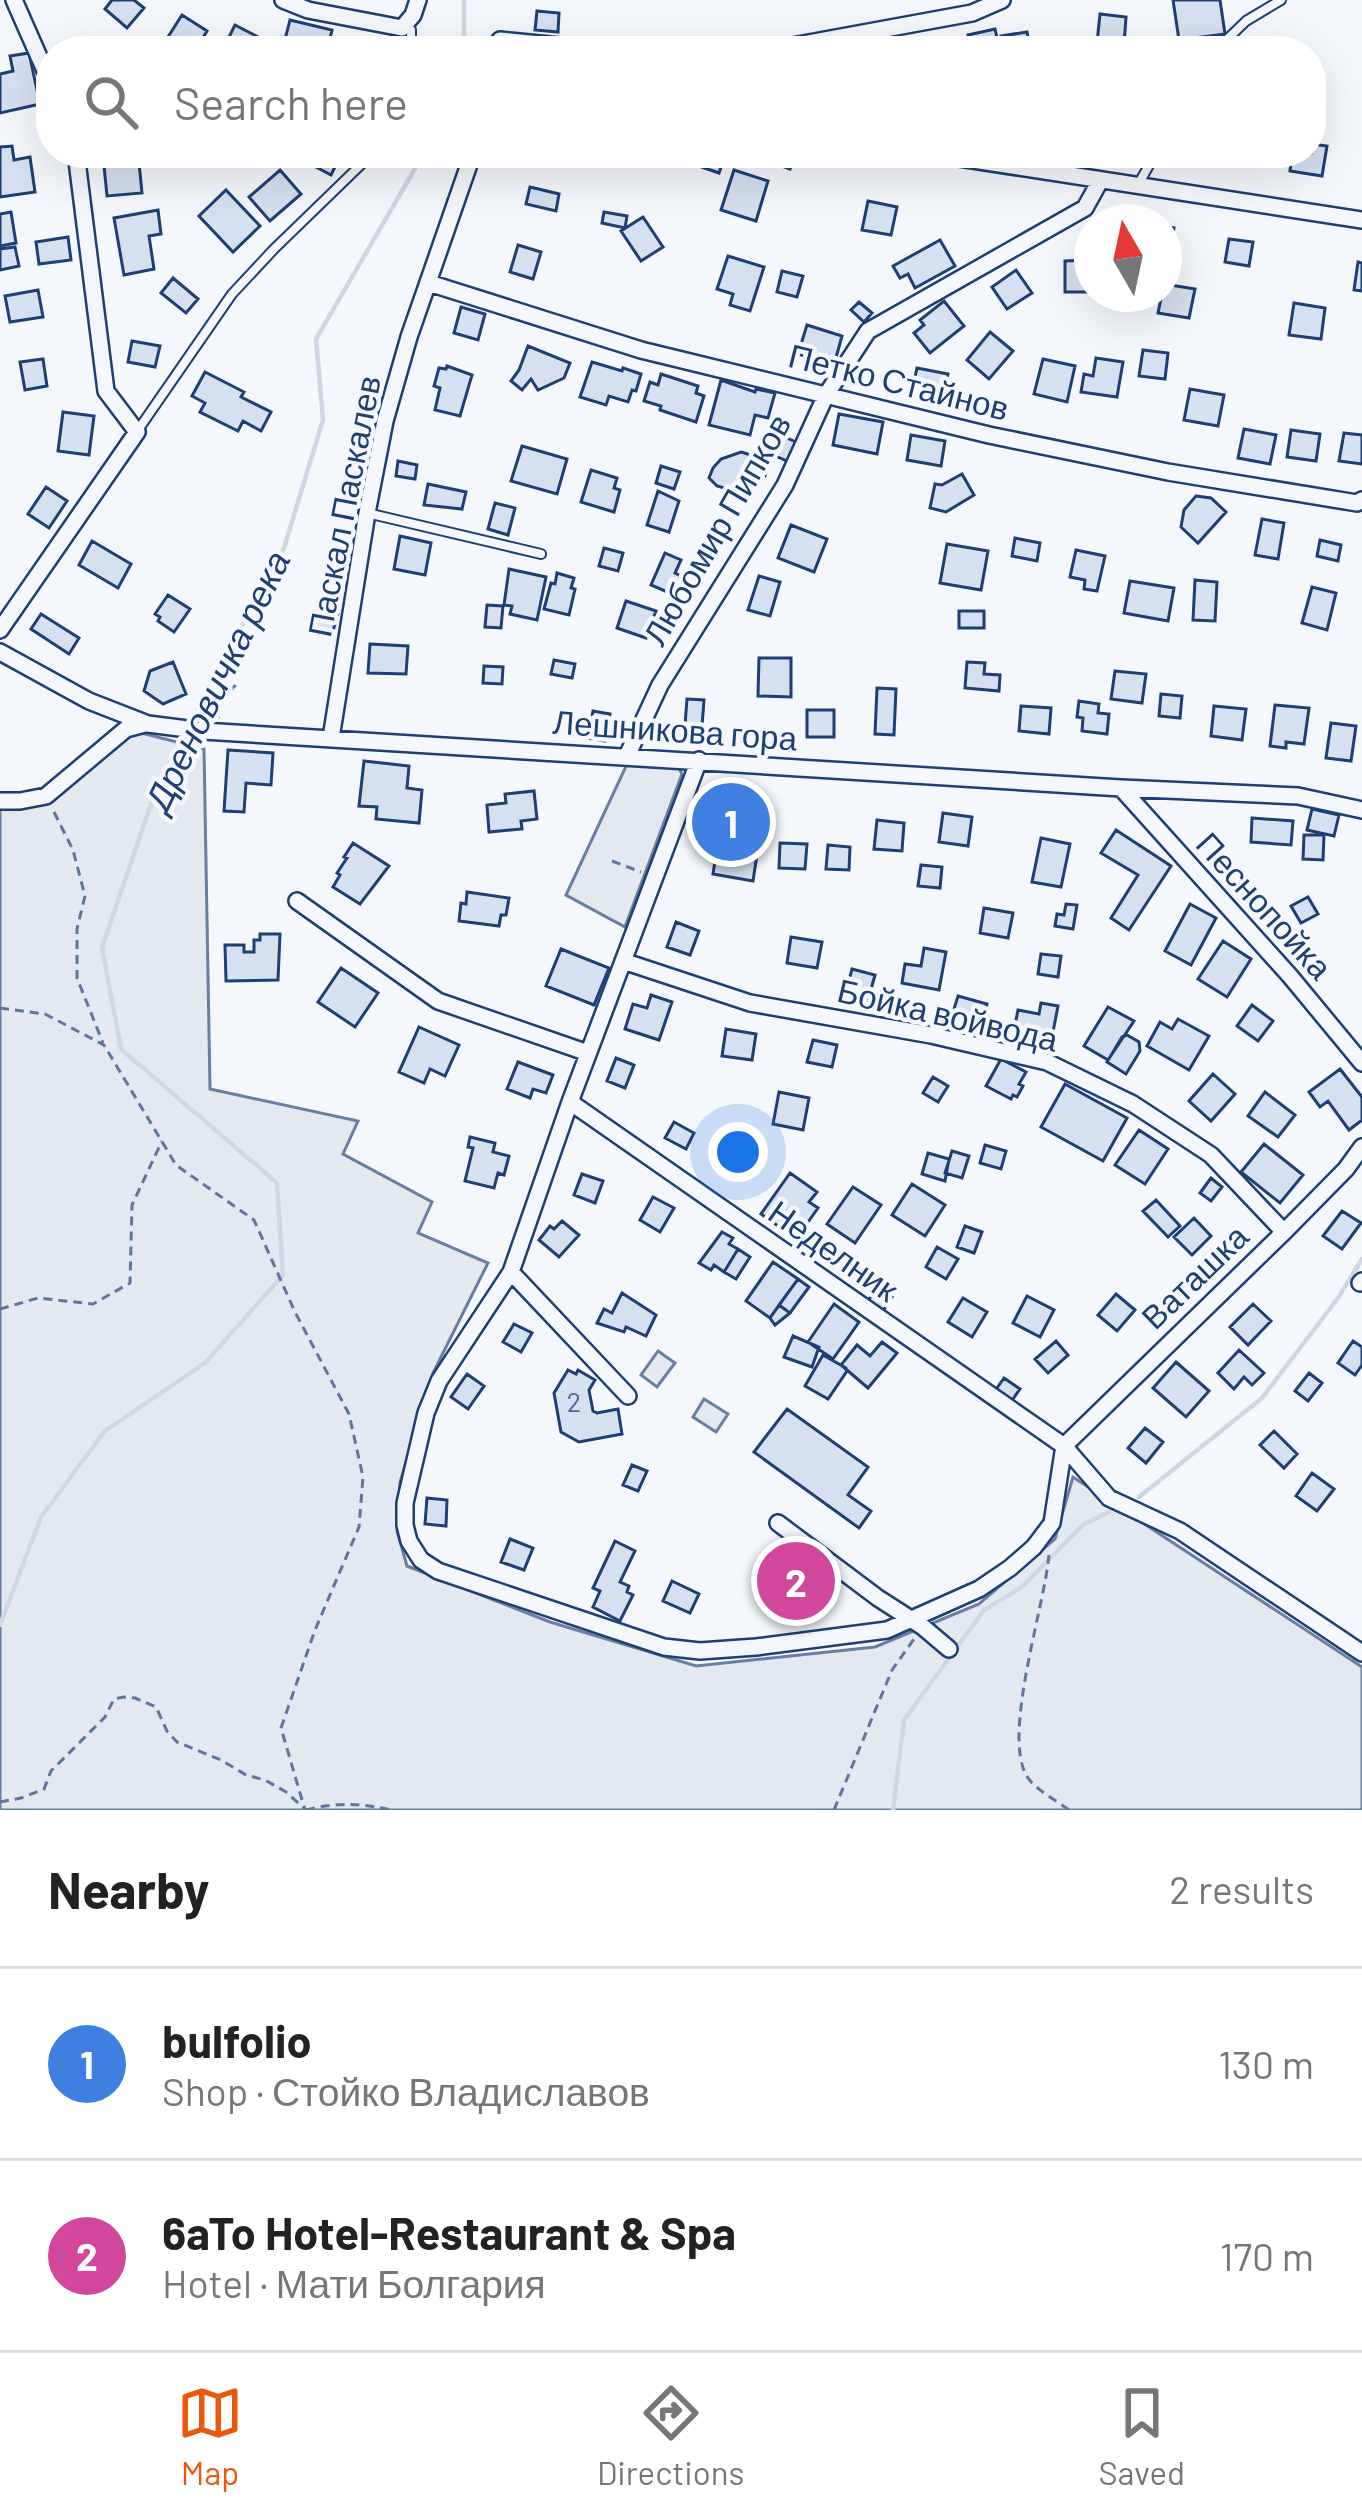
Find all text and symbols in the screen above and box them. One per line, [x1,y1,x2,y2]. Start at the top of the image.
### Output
search box [36,36,1326,168]
icon: search [78,69,144,135]
text: Search here [174,75,408,129]
north arrow [1074,204,1182,312]
street label: Петко Стайнов [785,334,1013,428]
street label: Паскал Паскалев [298,372,388,640]
street label: Любомир Пипков [634,406,798,652]
water label: Дреновичка река [133,543,298,821]
street label: Лешникова гора [552,701,799,758]
pin: 1 [692,777,770,867]
street label: Песнопойка [1189,823,1342,987]
street label: Бойка войвода [834,969,1063,1059]
your location [708,1122,768,1182]
street label: Неделник [762,1191,907,1309]
street label: Ваташка [1132,1215,1256,1336]
house number: 2 [567,1385,581,1417]
pin: 2 [757,1536,835,1626]
text: Nearby [48,1858,209,1919]
text: 2 results [1169,1865,1314,1912]
text: bulfolio [162,2013,312,2067]
text: 1 [80,2040,94,2087]
text: 130 m [1218,2040,1314,2087]
text: Shop · Стойко Владиславов [162,2067,650,2114]
text: 6aTo Hotel-Restaurant & Spa [162,2205,736,2259]
text: 2 [76,2232,98,2279]
text: 170 m [1220,2232,1314,2279]
text: Hotel · Мати Болгария [162,2259,546,2306]
tab: Map [177,2380,243,2492]
tab: Directions [597,2380,744,2492]
tab: Saved [1098,2380,1185,2492]

